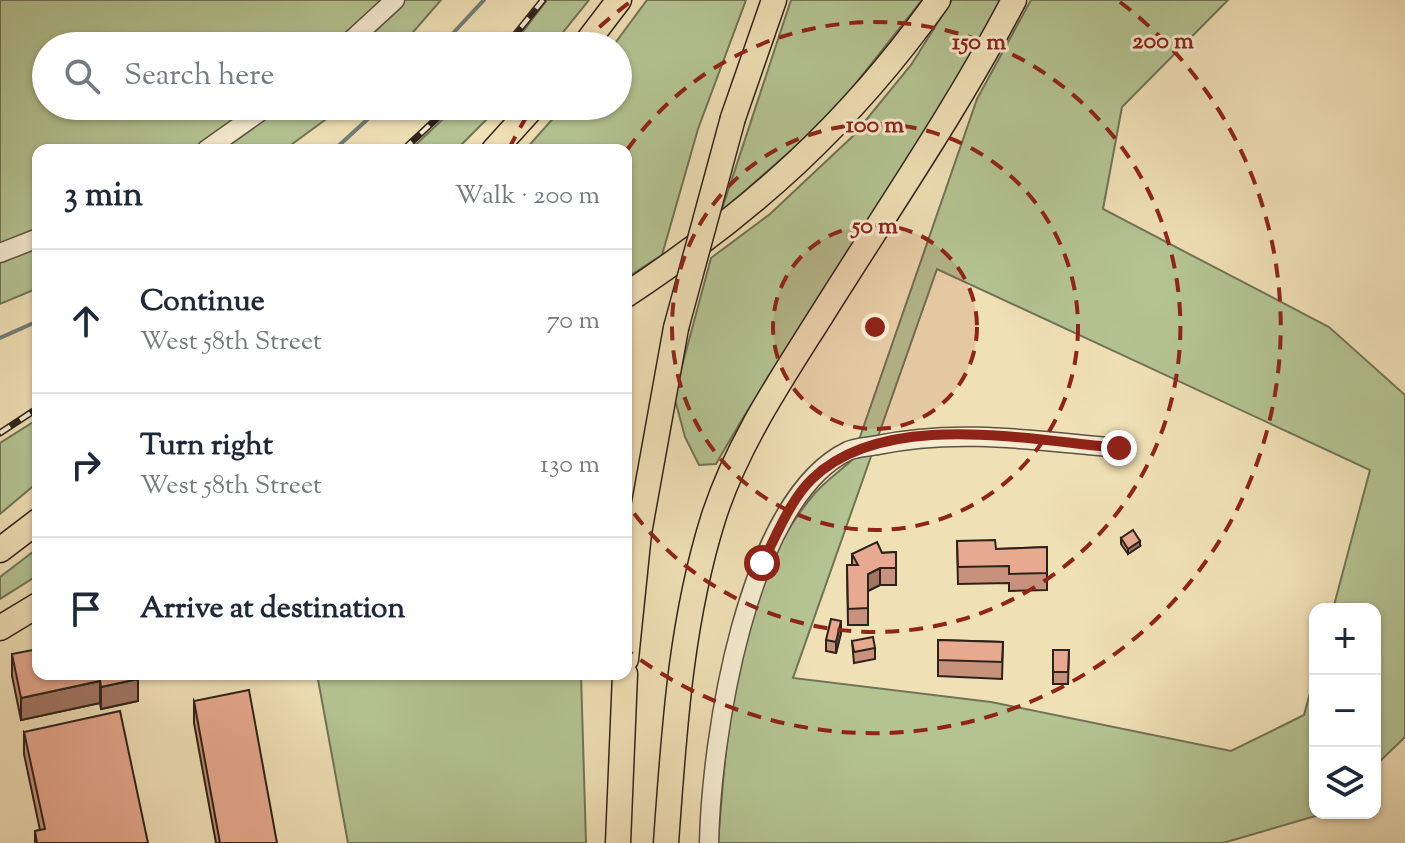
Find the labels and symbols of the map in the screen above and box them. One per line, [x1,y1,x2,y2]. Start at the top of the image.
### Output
text: 200 m [1132,25,1194,59]
text: 150 m [952,26,1006,60]
text: 100 m [846,109,904,143]
text: 50 m [850,210,898,244]
centre of rings [861,313,889,341]
route end [1101,430,1137,466]
route start [744,545,780,581]

